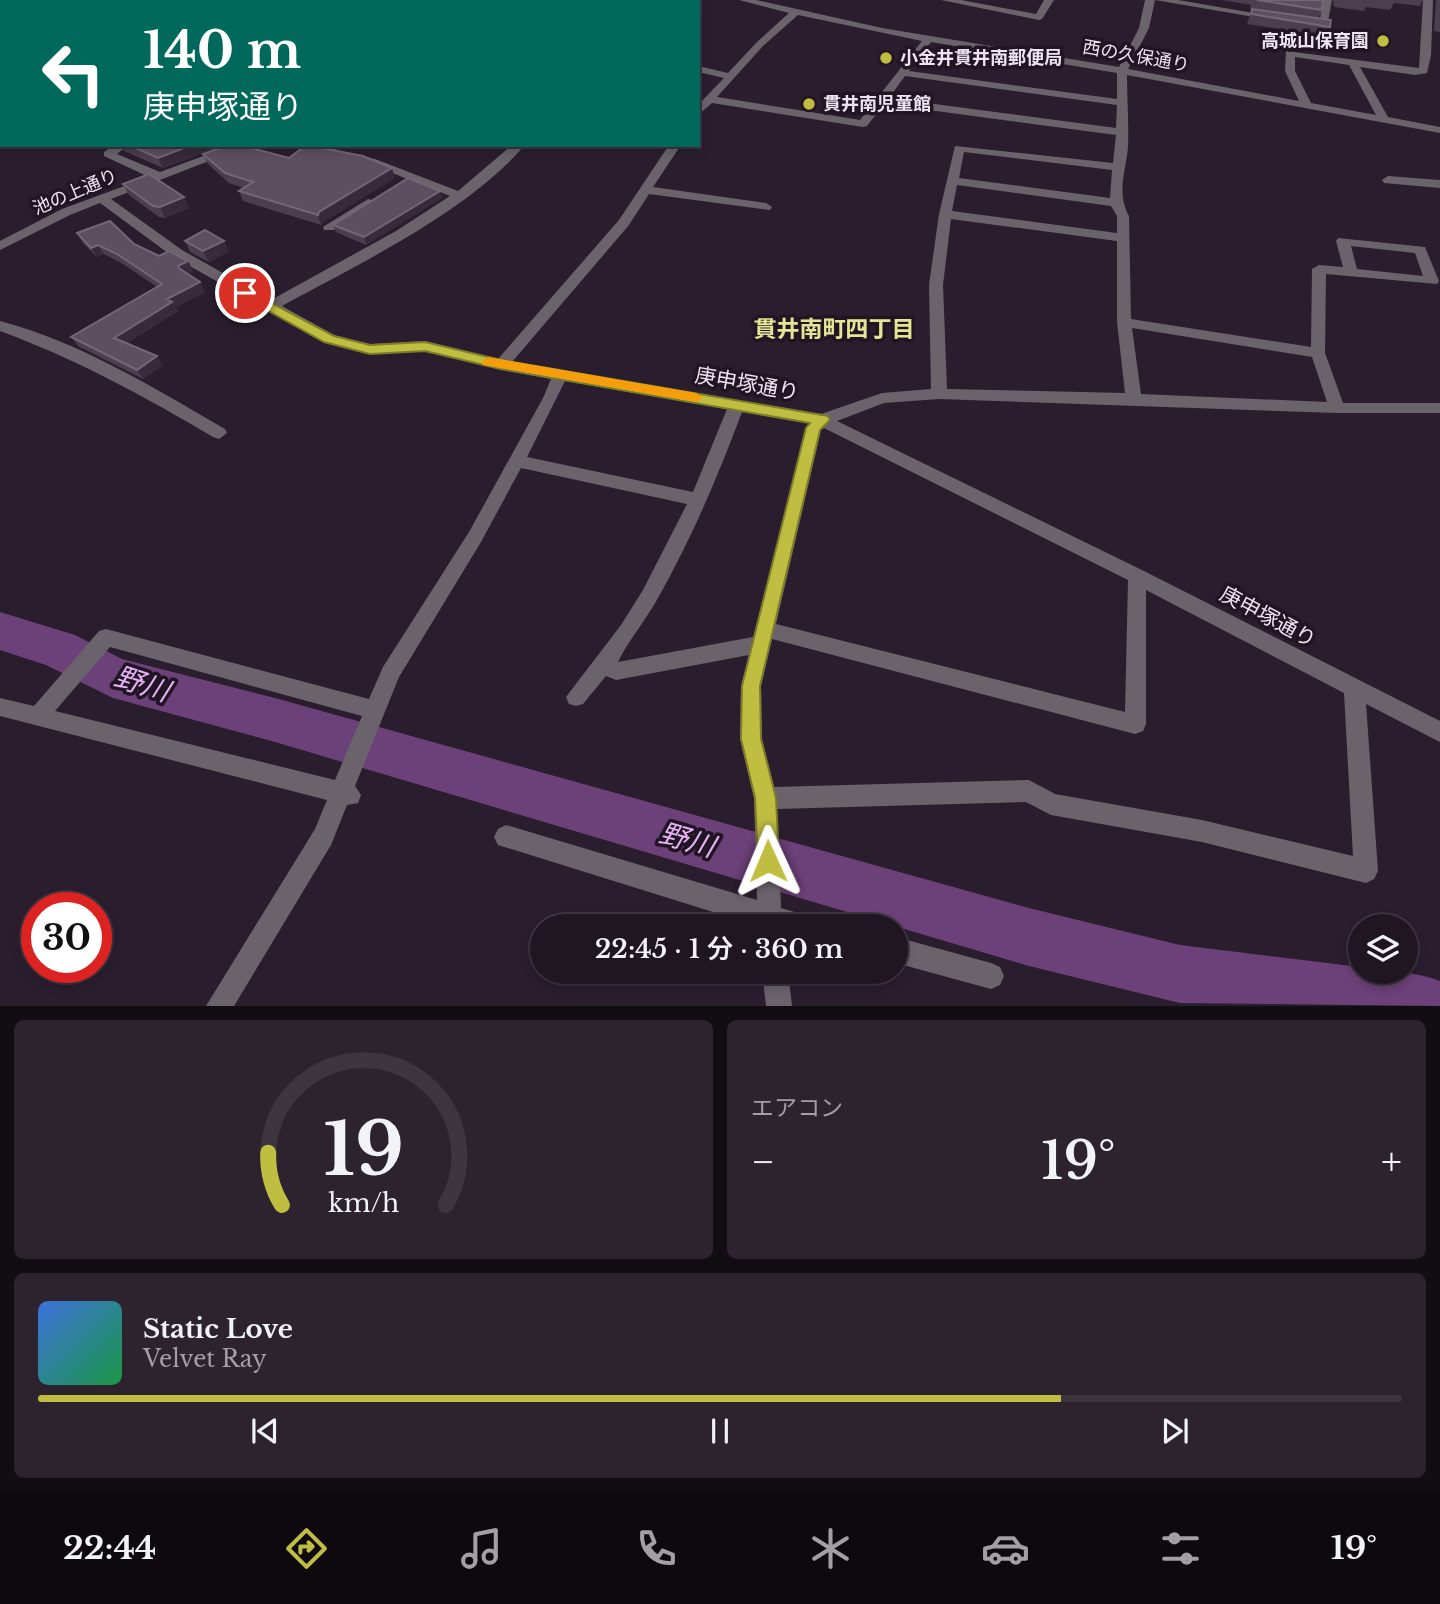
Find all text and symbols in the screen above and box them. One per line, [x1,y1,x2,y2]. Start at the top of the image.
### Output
text: 140 m [143,20,301,81]
icon: left [28,28,119,119]
place label: 高城山保育園 [1261,30,1369,52]
marker: 高城山保育園 [1375,33,1391,49]
street label: 西の久保通り [1081,36,1191,76]
place label: 小金井貫井南郵便局 [900,47,1062,69]
marker: 小金井貫井南郵便局 [878,50,894,66]
text: 庚申塚通り [143,87,303,127]
place label: 貫井南児童館 [823,93,931,115]
marker: 貫井南児童館 [801,96,817,112]
street label: 池の上通り [29,164,121,220]
pin [215,263,275,323]
icon: arrive [226,274,264,312]
district label: 貫井南町四丁目 [754,315,915,343]
street label: 庚申塚通り [693,362,801,406]
street label: 庚申塚通り [1216,581,1320,653]
water label: 野川 [110,659,177,710]
water label: 野川 [655,815,722,865]
position arrow [731,824,805,898]
speed limit sign: 30 [21,892,112,983]
map controls [1348,914,1418,984]
button: layers [1348,914,1418,984]
text: 22:45 · 1 分 · 360 m [595,933,843,965]
text: エアコン [751,1094,843,1122]
text: 19 [323,1105,404,1196]
text: 19° [1041,1129,1116,1193]
text: − [751,1138,775,1185]
text: + [1381,1138,1402,1185]
text: km/h [328,1188,399,1219]
text: Static Love [143,1313,293,1345]
text: Velvet Ray [143,1345,267,1373]
icon: previous [246,1412,284,1450]
icon: pause [701,1412,739,1450]
icon: next [1156,1412,1194,1450]
icon: directions [282,1524,331,1573]
icon: music [457,1524,506,1573]
icon: phone [632,1524,681,1573]
icon: climate [806,1524,855,1573]
icon: car [981,1524,1030,1573]
icon: filters [1156,1524,1205,1573]
text: 22:44 [63,1528,156,1568]
text: 19° [1331,1528,1377,1568]

